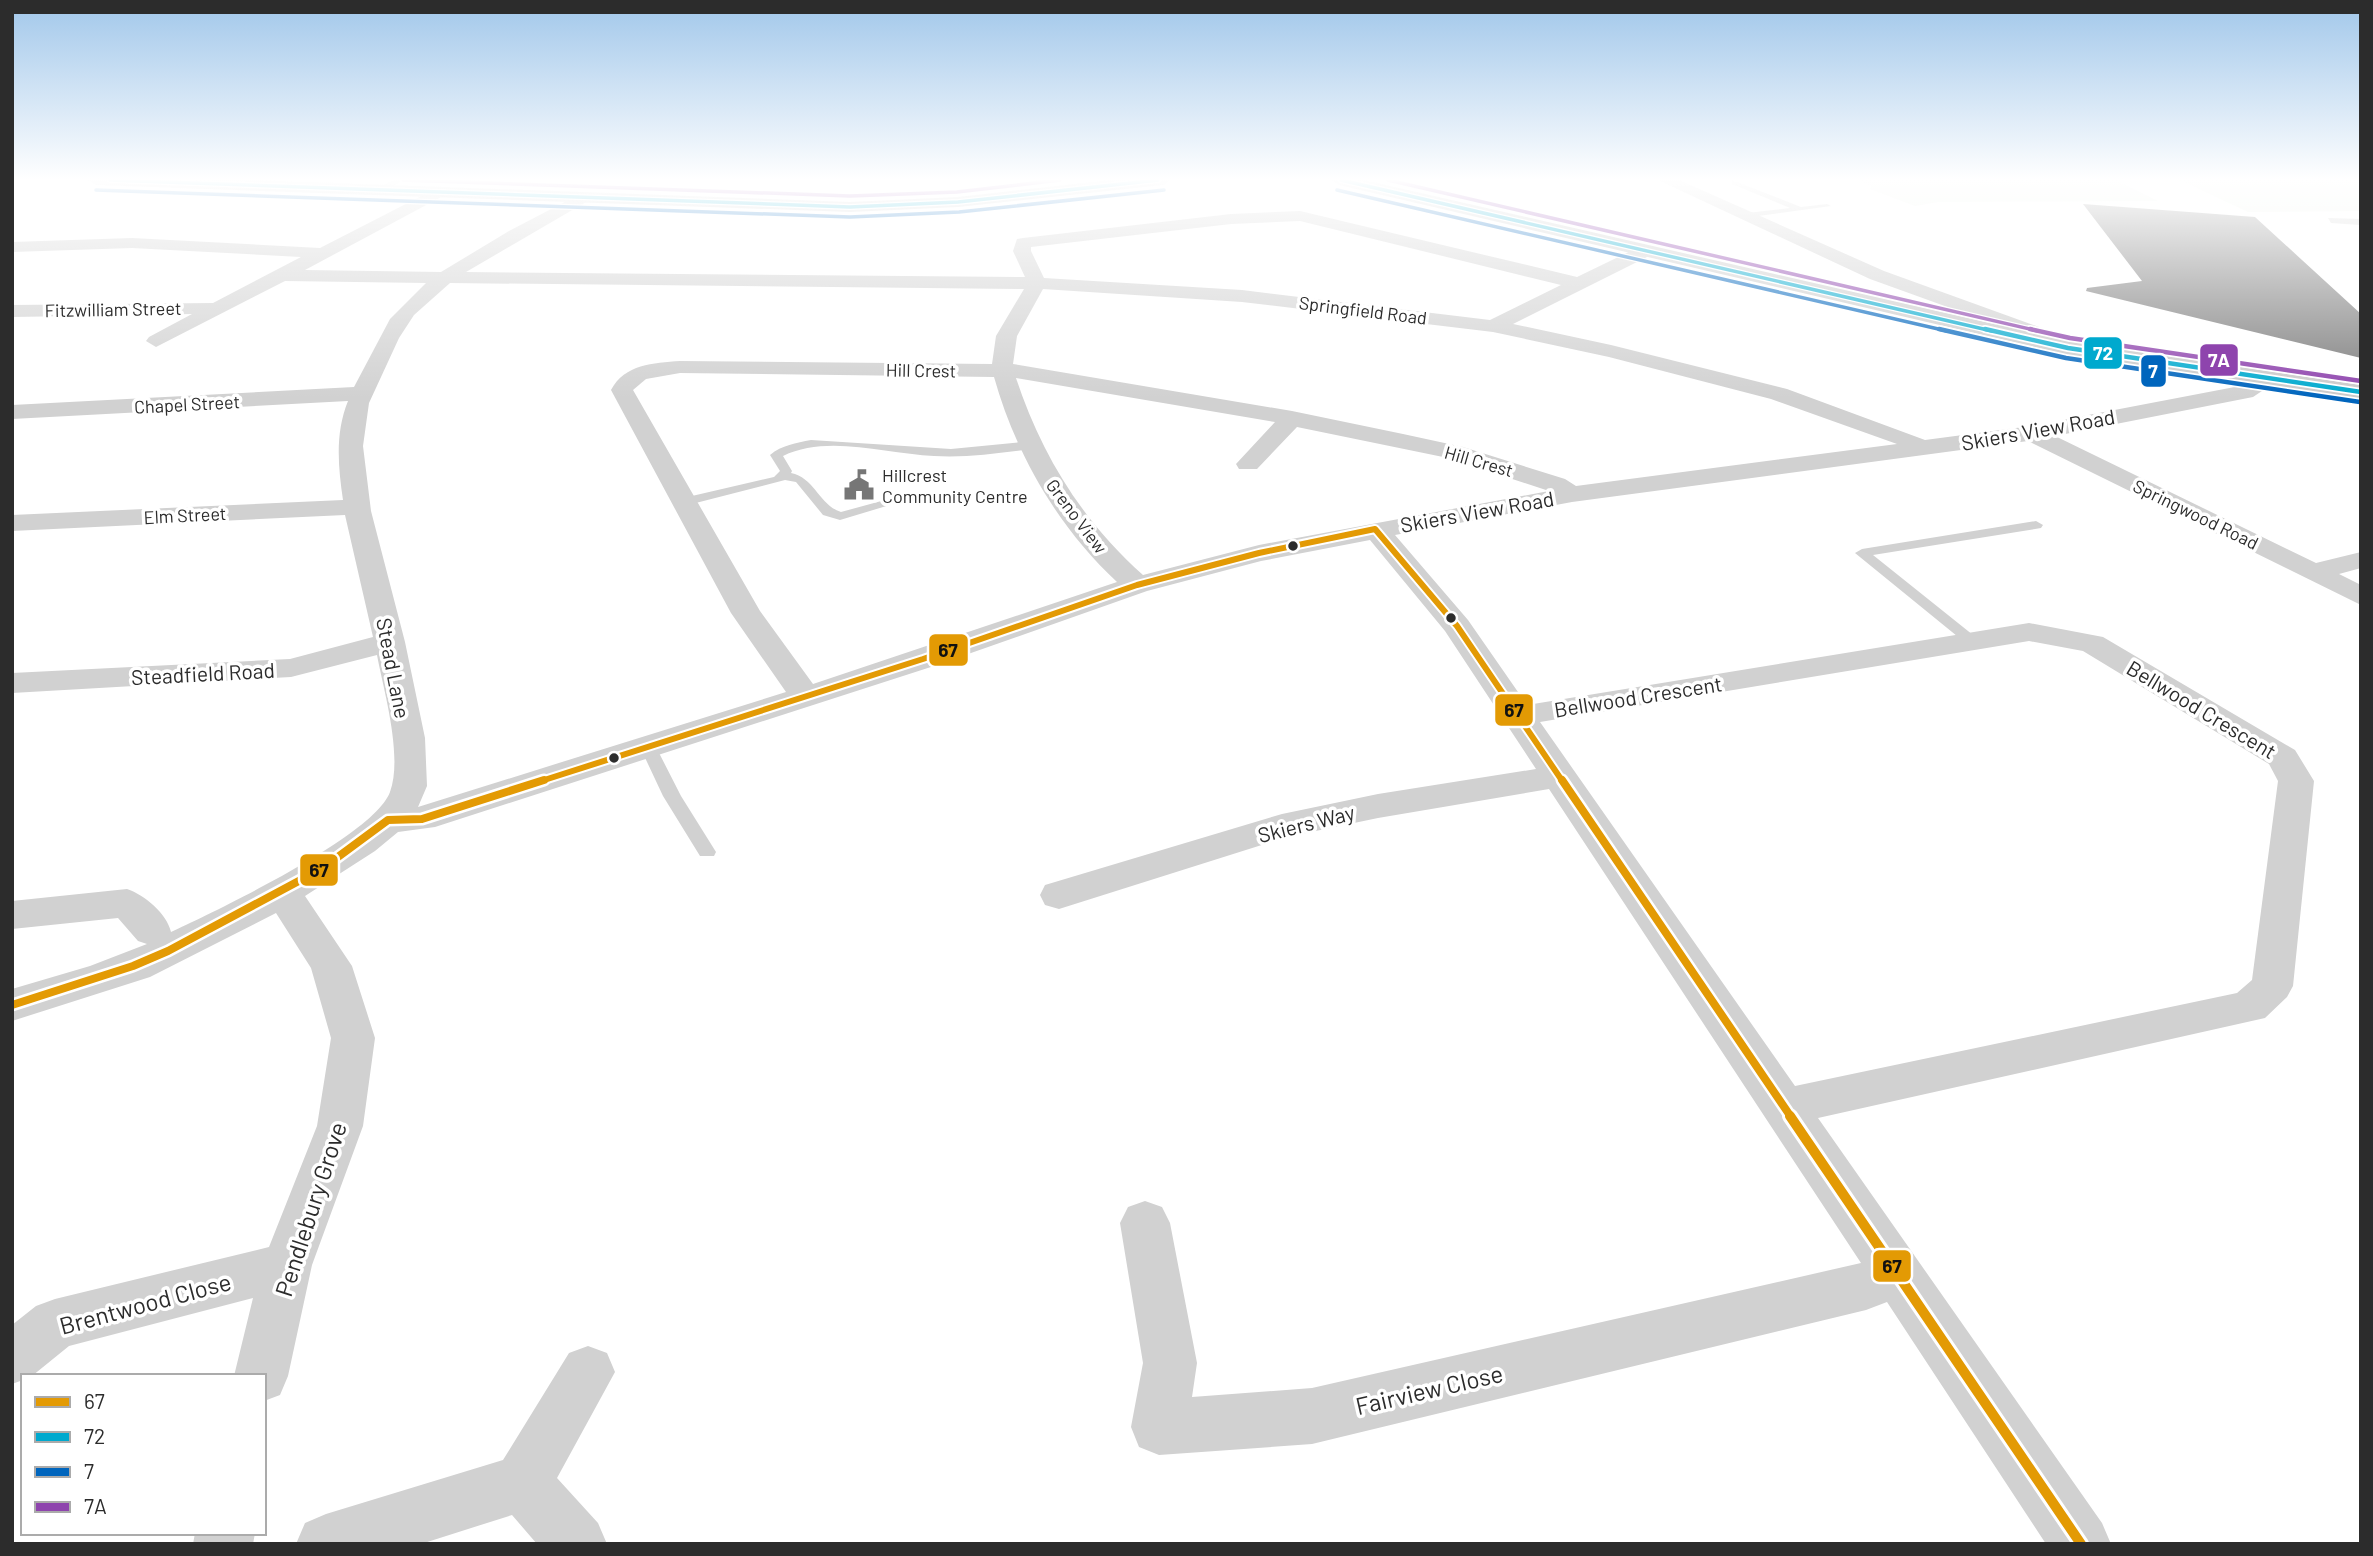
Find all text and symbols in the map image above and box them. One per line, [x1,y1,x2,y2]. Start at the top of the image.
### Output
street label: Springfield Road [1298,291,1428,329]
street label: Fitzwilliam Street [44,297,182,321]
line badge: 72 [2083,336,2123,370]
text: 72 [2093,341,2113,364]
line badge: 7A [2199,343,2239,377]
text: 7A [2208,348,2230,371]
line badge: 7 [2140,354,2167,388]
street label: Hill Crest [886,358,956,382]
text: 7 [2148,359,2158,382]
street label: Chapel Street [133,390,241,418]
street label: Skiers View Road [1959,403,2117,455]
street label: Hill Crest [1442,441,1516,481]
place label: Hillcrest Community Centre [882,464,1028,507]
public building icon: Hillcrest Community Centre [842,468,876,502]
street label: Greno View [1042,474,1112,558]
street label: Springwood Road [2130,474,2262,554]
street label: Skiers View Road [1398,485,1556,537]
street label: Elm Street [143,502,227,528]
unlabelled marker [1286,539,1300,553]
unlabelled marker [1444,611,1458,625]
street label: Stead Lane [372,615,416,721]
line badge: 67 [928,633,969,667]
text: 67 [938,638,958,661]
street label: Bellwood Crescent [2123,655,2281,763]
street label: Steadfield Road [131,657,275,689]
street label: Bellwood Crescent [1552,670,1724,722]
line badge: 67 [1494,693,1534,727]
text: 67 [1504,698,1524,721]
unlabelled marker [607,751,621,765]
street label: Skiers Way [1255,799,1357,847]
line badge: 67 [299,853,339,887]
text: 67 [309,858,329,881]
street label: Pendlebury Grove [268,1118,352,1300]
line badge: 67 [1872,1249,1912,1283]
text: 67 [1882,1254,1902,1277]
street label: Brentwood Close [56,1266,234,1340]
street label: Fairview Close [1353,1358,1505,1420]
legend [21,1374,266,1535]
text: 67 [84,1388,105,1413]
text: 72 [84,1423,105,1448]
text: 7 [84,1458,94,1483]
text: 7A [84,1493,107,1518]

